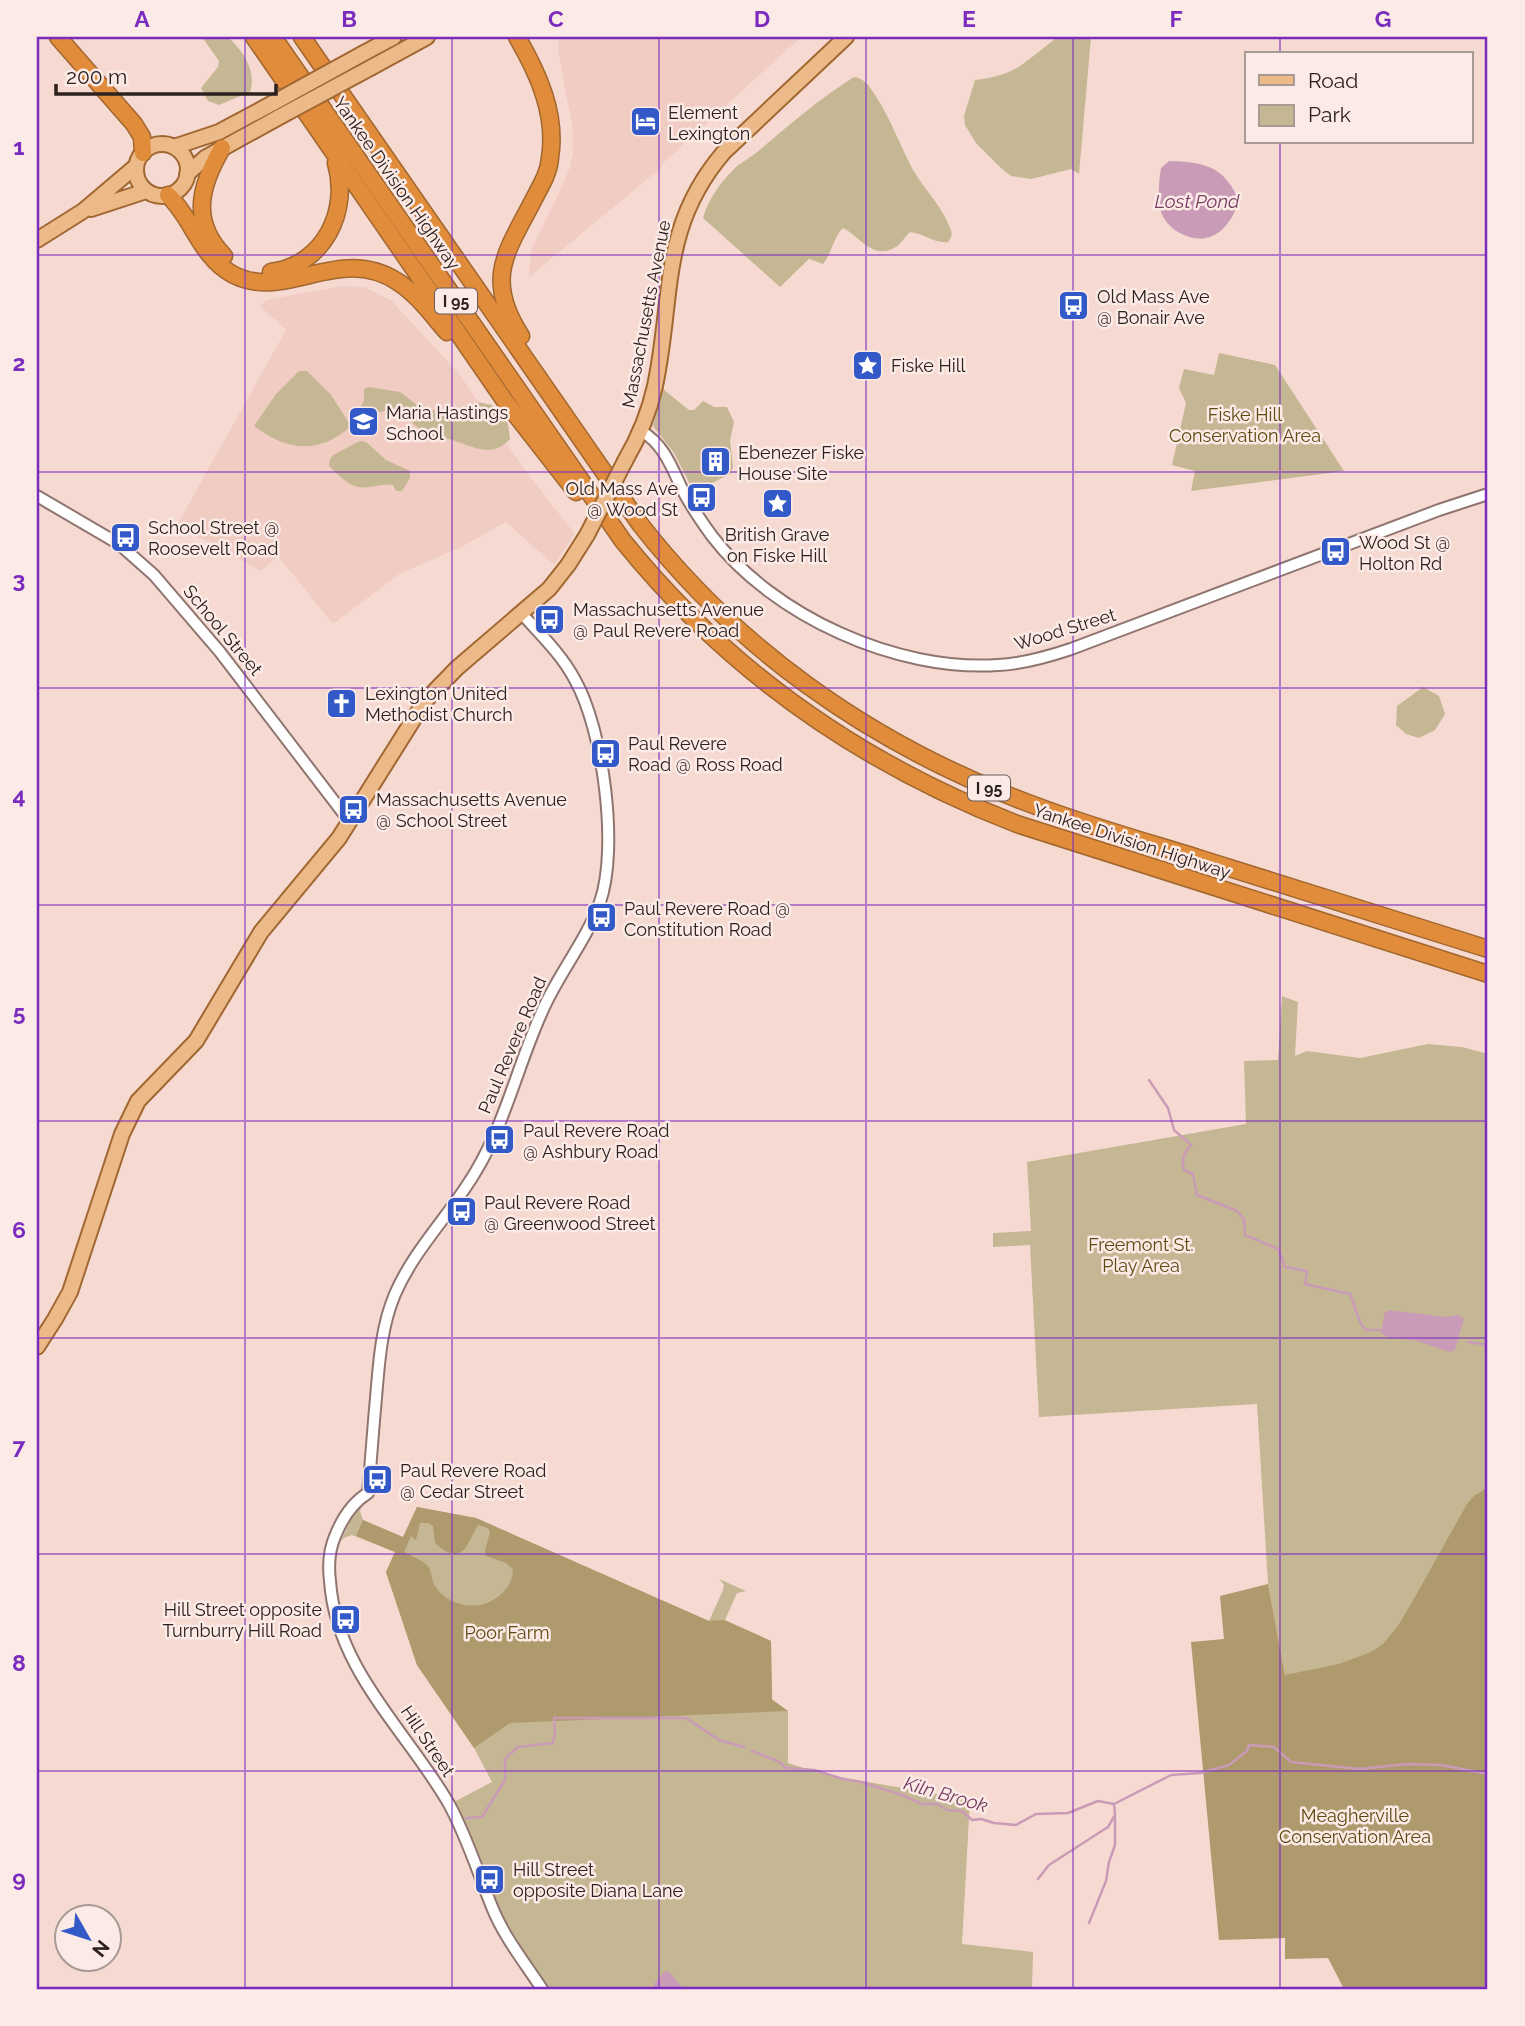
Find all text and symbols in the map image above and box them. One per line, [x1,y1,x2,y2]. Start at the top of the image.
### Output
text: A [134,5,150,32]
text: B [341,5,357,32]
text: C [548,5,564,32]
text: D [754,5,770,32]
text: E [962,5,976,32]
text: F [1169,5,1183,32]
text: G [1375,5,1391,32]
scale bar [56,52,276,96]
legend [1245,52,1472,144]
text: 200 m [66,64,127,89]
text: Road [1308,68,1358,93]
street label: Yankee Division Highway [329,93,465,274]
place label: Element Lexington [668,102,750,144]
text: Park [1308,102,1351,127]
hotel icon: Element Lexington [628,105,662,139]
text: 1 [13,133,25,160]
water label: Lost Pond [1155,190,1240,212]
street label: Massachusetts Avenue [617,218,675,410]
place label: Old Mass Ave @ Bonair Ave [1097,286,1210,328]
road number: I 95 [435,288,477,314]
bus stop icon: Old Mass Ave @ Bonair Ave [1057,289,1091,323]
place icon: Fiske Hill [851,348,885,382]
text: 2 [13,349,25,376]
place label: Fiske Hill [891,355,966,376]
place label: Maria Hastings School [386,402,508,444]
park label: Fiske Hill Conservation Area [1169,404,1321,446]
school or university icon: Maria Hastings School [346,405,380,439]
place label: Ebenezer Fiske House Site [738,442,865,484]
building icon: Ebenezer Fiske House Site [698,445,732,479]
place label: Old Mass Ave @ Wood St [565,478,678,520]
bus stop icon: Old Mass Ave @ Wood St [684,481,718,515]
place icon: British Grave on Fiske Hill [760,487,794,521]
place label: School Street @ Roosevelt Road [148,517,279,559]
bus stop icon: School Street @ Roosevelt Road [108,520,142,554]
place label: British Grave on Fiske Hill [725,524,830,566]
place label: Wood St @ Holton Rd [1359,532,1450,574]
bus stop icon: Wood St @ Holton Rd [1319,535,1353,569]
text: 3 [13,566,25,593]
street label: School Street [179,581,267,679]
place label: Massachusetts Avenue @ Paul Revere Road [573,599,764,641]
bus stop icon: Massachusetts Avenue @ Paul Revere Road [533,602,567,636]
street label: Wood Street [1012,604,1118,654]
place label: Lexington United Methodist Church [365,683,513,725]
church icon: Lexington United Methodist Church [325,686,359,720]
place label: Paul Revere Road @ Ross Road [628,733,783,775]
bus stop icon: Paul Revere Road @ Ross Road [588,736,622,770]
road number: I 95 [968,776,1010,800]
text: 4 [12,782,26,809]
place label: Massachusetts Avenue @ School Street [376,789,567,831]
bus stop icon: Massachusetts Avenue @ School Street [336,792,370,826]
street label: Yankee Division Highway [1031,799,1234,883]
place label: Paul Revere Road @ Constitution Road [624,898,790,940]
bus stop icon: Paul Revere Road @ Constitution Road [584,901,618,935]
street label: Paul Revere Road [474,973,550,1117]
text: 5 [13,999,26,1026]
place label: Paul Revere Road @ Ashbury Road [523,1120,670,1162]
bus stop icon: Paul Revere Road @ Ashbury Road [483,1123,517,1157]
place label: Paul Revere Road @ Greenwood Street [484,1192,655,1234]
bus stop icon: Paul Revere Road @ Greenwood Street [444,1195,478,1229]
text: 6 [12,1216,26,1243]
park label: Freemont St. Play Area [1088,1234,1194,1276]
text: 7 [13,1432,26,1459]
place label: Paul Revere Road @ Cedar Street [400,1460,547,1502]
bus stop icon: Paul Revere Road @ Cedar Street [360,1463,394,1497]
place label: Hill Street opposite Turnburry Hill Road [163,1599,322,1641]
bus stop icon: Hill Street opposite Turnburry Hill Road [328,1602,362,1636]
park label: Poor Farm [464,1622,550,1643]
text: 8 [12,1649,26,1676]
street label: Hill Street [397,1702,459,1780]
water label: Kiln Brook [901,1772,991,1816]
park label: Meagherville Conservation Area [1279,1805,1431,1847]
place label: Hill Street opposite Diana Lane [513,1859,684,1901]
bus stop icon: Hill Street opposite Diana Lane [473,1862,507,1896]
text: 9 [12,1865,26,1892]
north arrow [52,1904,122,1974]
text: N [88,1936,114,1961]

